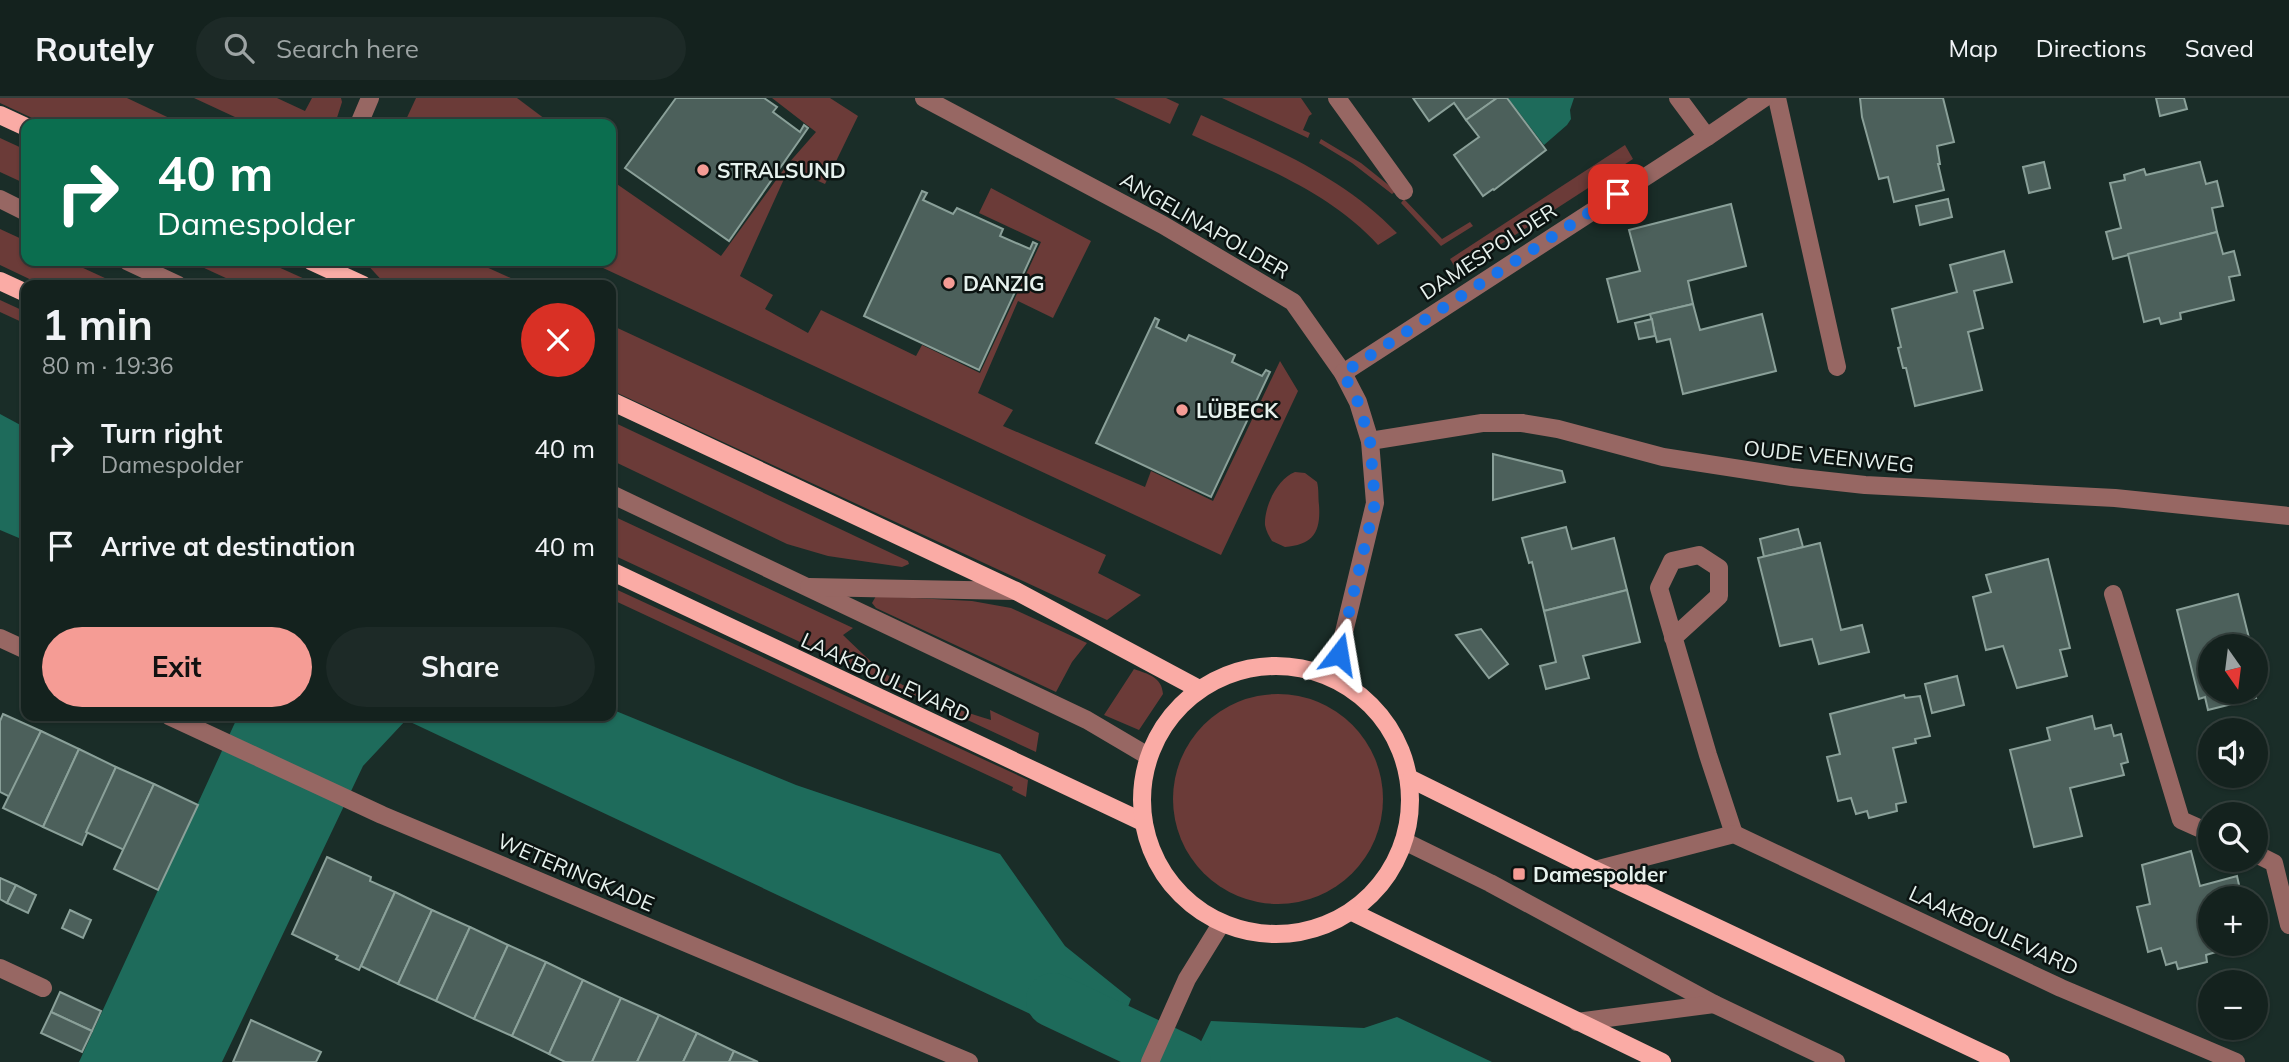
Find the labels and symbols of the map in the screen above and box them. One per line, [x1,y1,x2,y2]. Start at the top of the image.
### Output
place label: STRALSUND [717,157,846,183]
marker: STRALSUND [695,162,711,178]
pin [1588,164,1648,224]
street label: ANGELINAPOLDER [1116,166,1294,284]
street label: DAMESPOLDER [1415,197,1561,305]
place label: DANZIG [963,270,1045,296]
marker: DANZIG [941,275,957,291]
place label: LÜBECK [1196,397,1279,423]
marker: LÜBECK [1174,402,1190,418]
street label: OUDE VEENWEG [1743,434,1915,478]
position arrow [1302,617,1376,691]
street label: LAAKBOULEVARD [797,626,975,728]
north arrow [2198,634,2268,704]
street label: WETERINGKADE [494,827,658,917]
place label: Damespolder [1533,861,1667,887]
marker: Damespolder [1511,866,1527,882]
street label: LAAKBOULEVARD [1905,879,2083,981]

